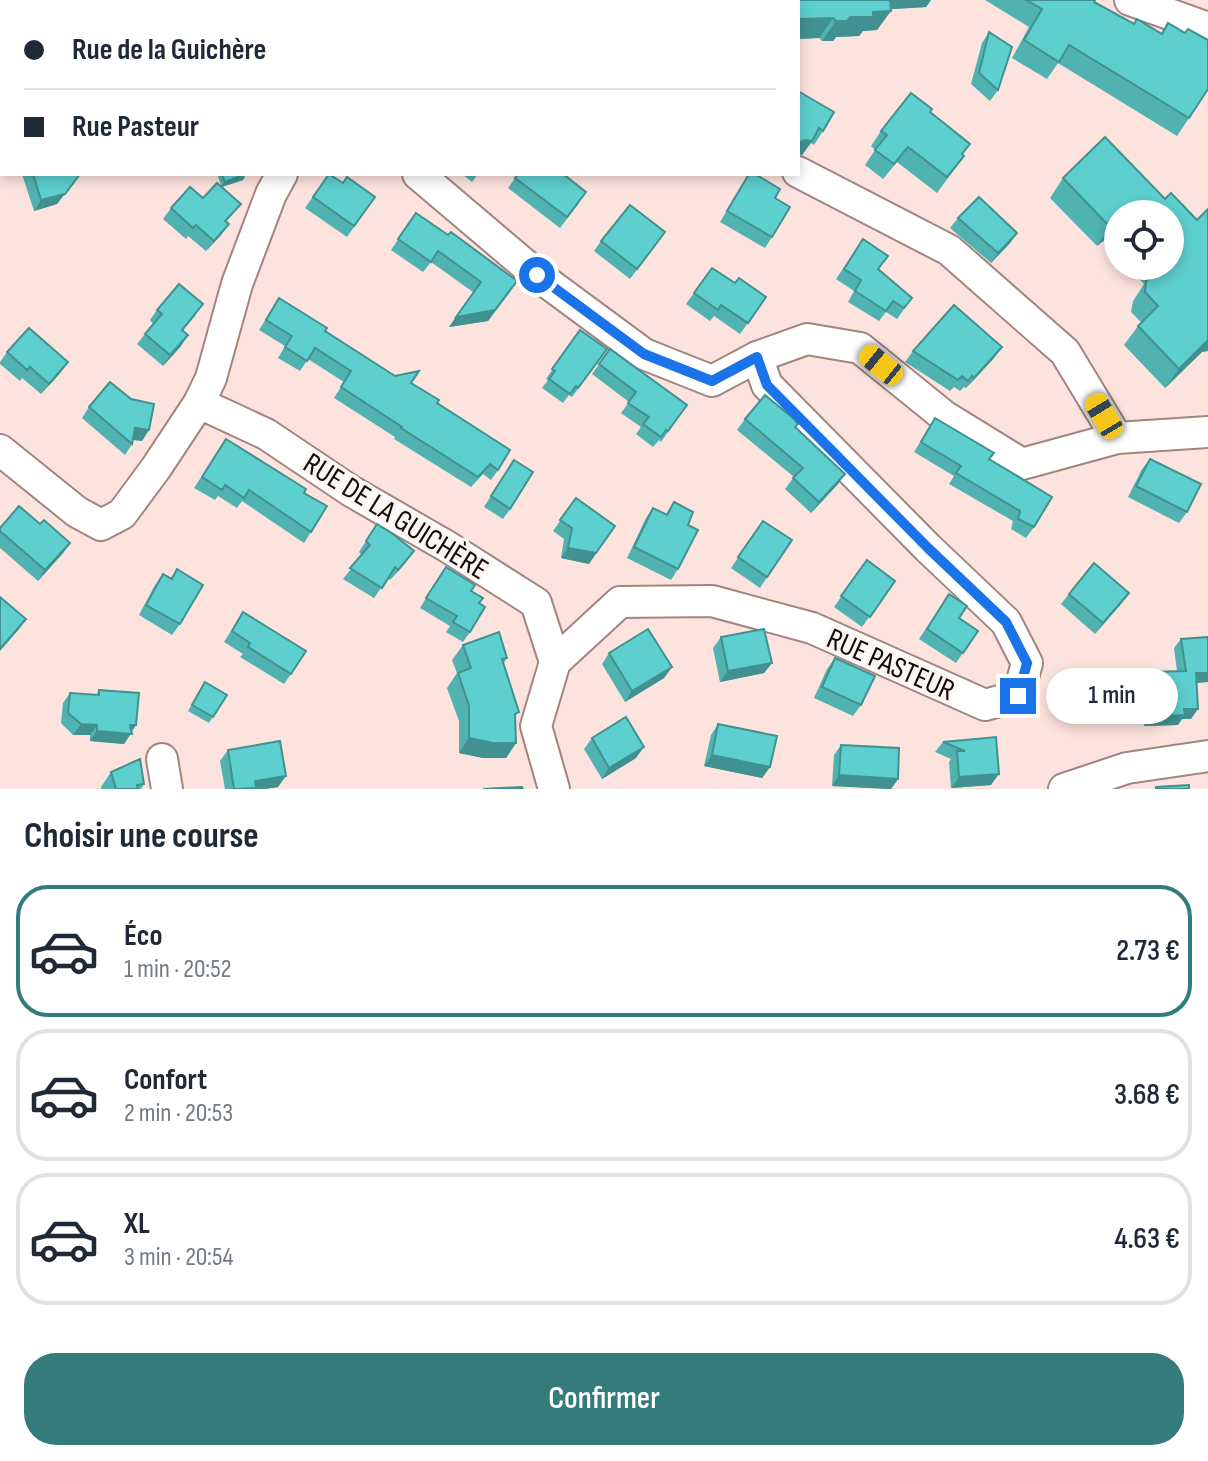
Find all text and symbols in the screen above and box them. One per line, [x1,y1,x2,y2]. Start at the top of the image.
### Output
text: Rue de la Guichère [72,32,266,68]
text: Rue Pasteur [72,109,199,145]
map controls [1104,200,1184,280]
button: locate [1104,200,1184,280]
route start [519,257,555,293]
car [855,341,907,389]
car [1081,389,1127,443]
street label: RUE DE LA GUICHÈRE [297,446,494,588]
street label: RUE PASTEUR [821,621,960,709]
callout: 1 min [1046,668,1178,724]
route end [1000,678,1036,714]
text: 1 min [1088,680,1136,711]
text: Choisir une course [24,815,259,858]
icon: car [28,915,100,987]
text: Éco [124,918,163,954]
text: 2.73 € [1116,933,1180,969]
text: 1 min · 20:52 [124,954,231,985]
icon: car [28,1059,100,1131]
text: Confort [124,1062,207,1098]
text: 3.68 € [1114,1077,1180,1113]
text: 2 min · 20:53 [124,1098,233,1129]
icon: car [28,1203,100,1275]
text: XL [124,1206,150,1242]
text: 4.63 € [1114,1221,1180,1257]
text: 3 min · 20:54 [124,1242,233,1273]
button: Confirmer [24,1353,1184,1445]

